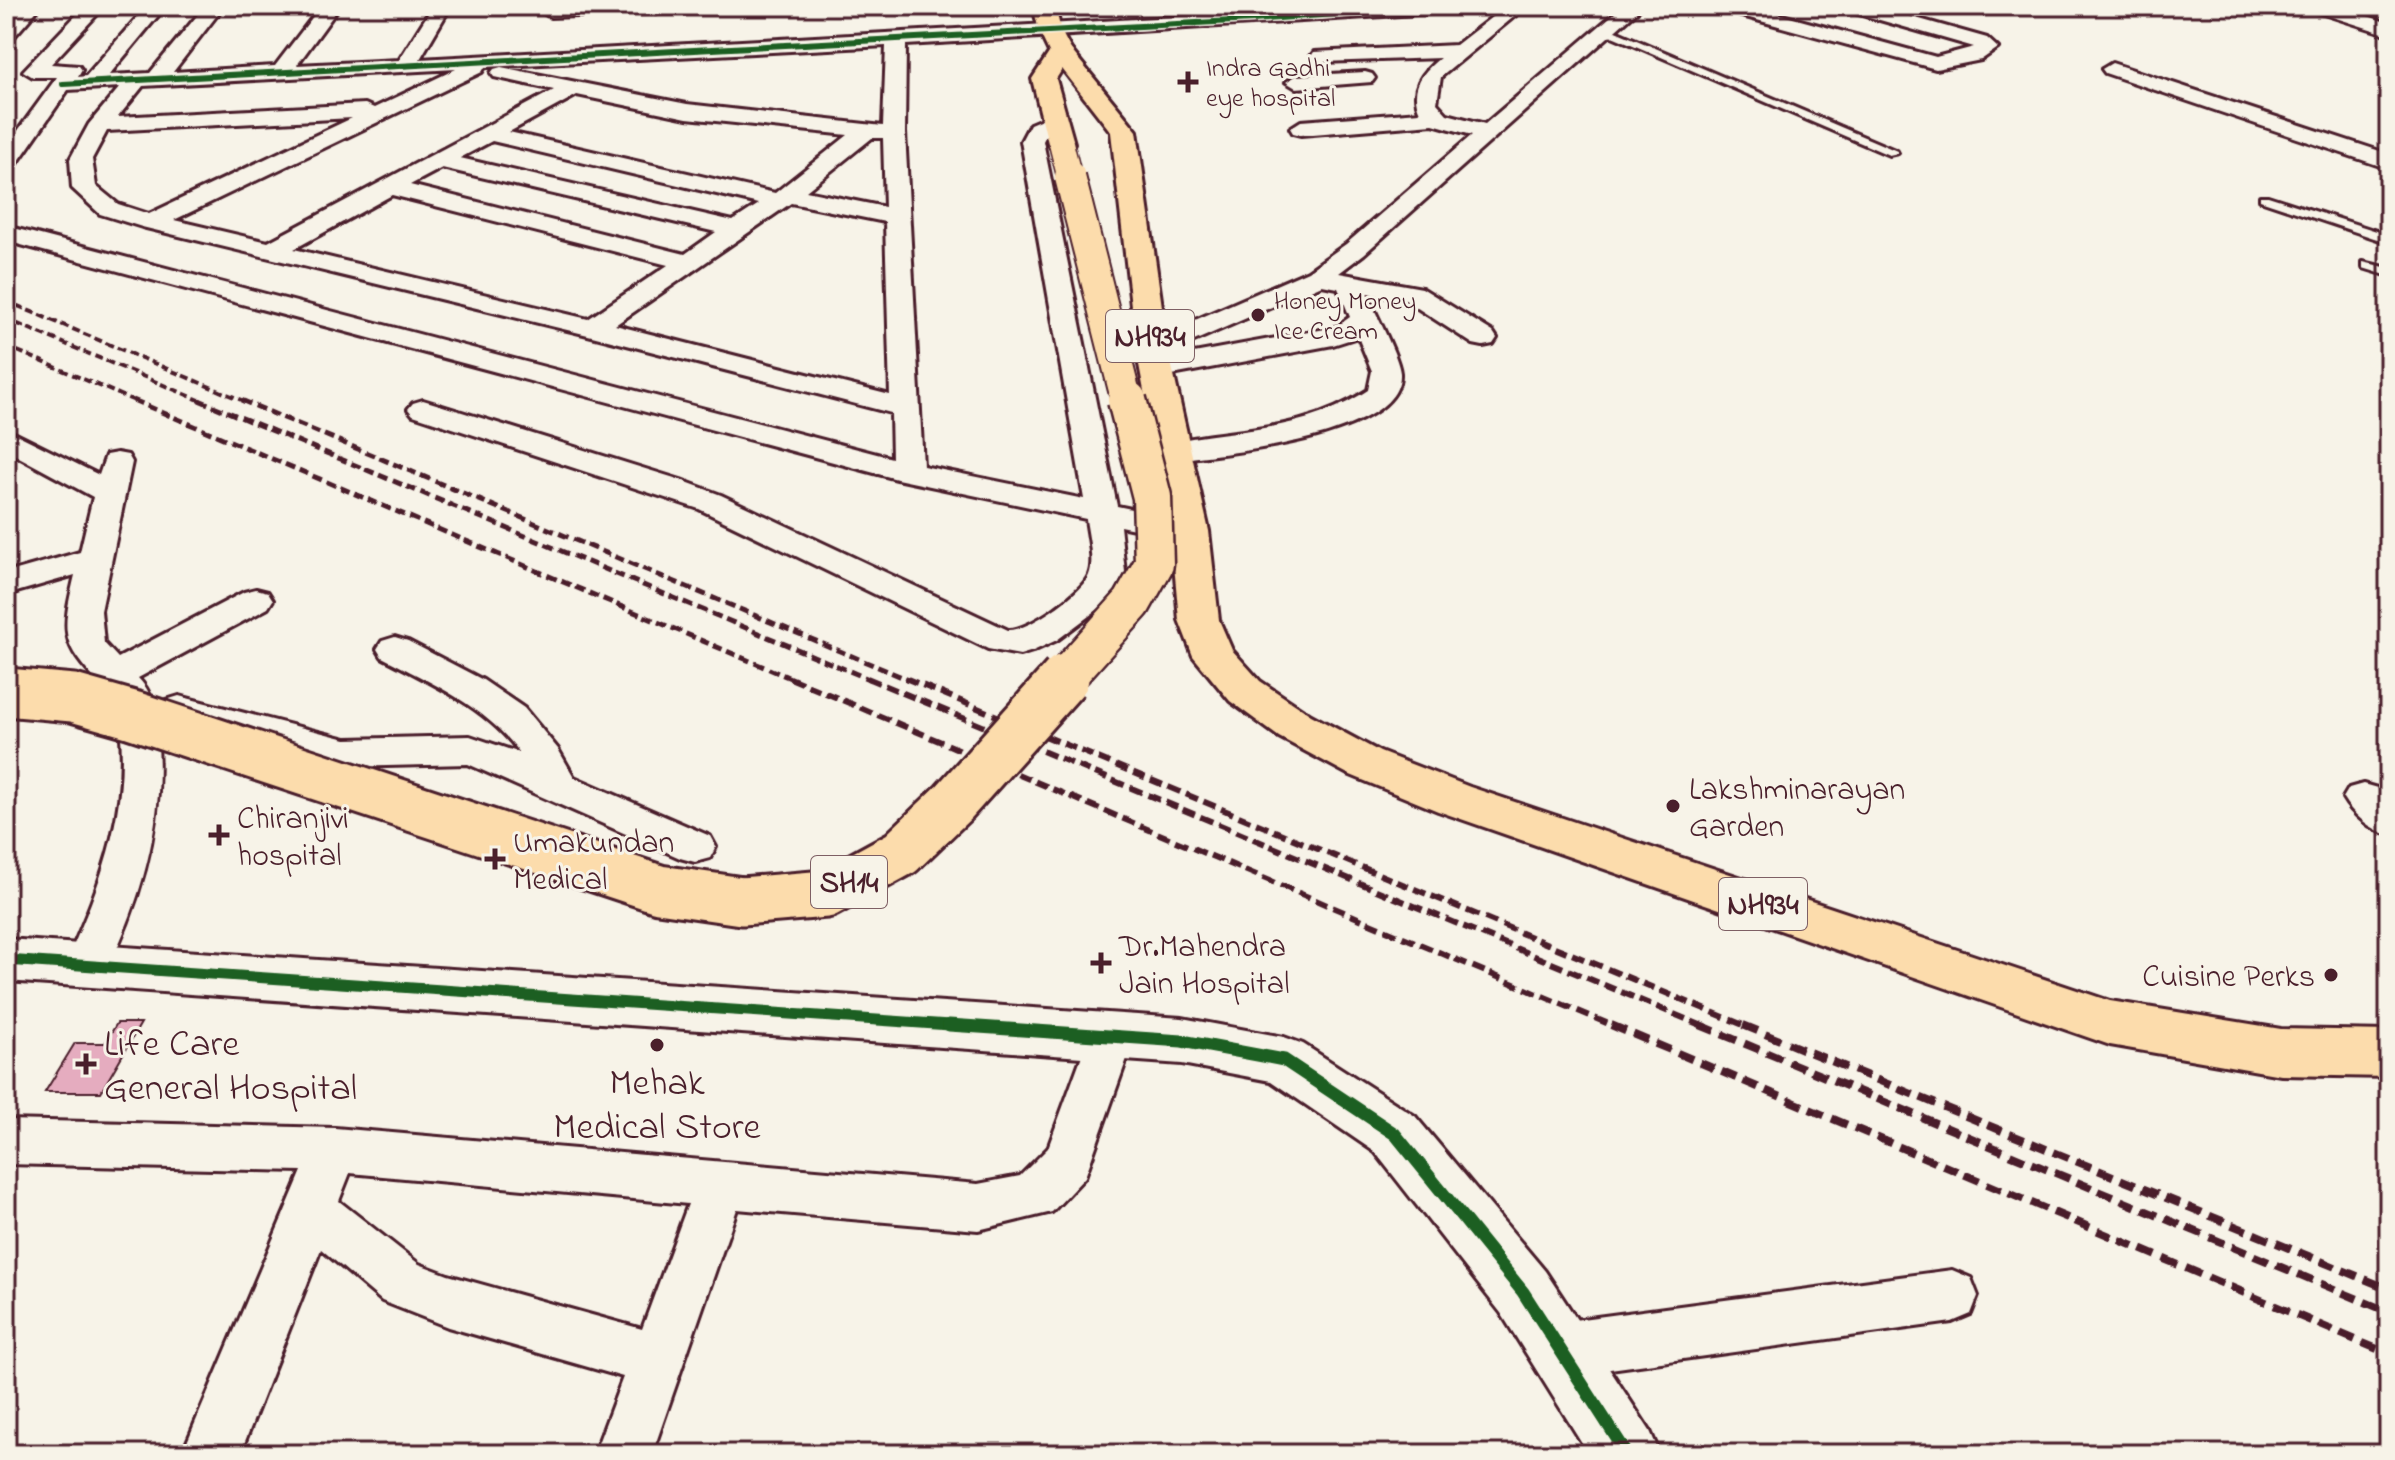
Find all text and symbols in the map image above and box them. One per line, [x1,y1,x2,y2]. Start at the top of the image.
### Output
place label: Indra Gadhi eye hospital [1206,51,1335,119]
marker: Indra Gadhi eye hospital [1177,71,1199,93]
place label: Honey Money Ice Cream [1274,284,1416,352]
marker: Honey Money Ice Cream [1249,306,1267,324]
road number: NH934 [1106,310,1194,362]
place label: Lakshminarayan Garden [1689,768,1905,852]
place label: Chiranjivi hospital [237,797,349,881]
marker: Lakshminarayan Garden [1664,797,1682,815]
place label: Umakundan Medical [513,821,674,905]
marker: Chiranjivi hospital [208,824,230,846]
marker: Umakundan Medical [484,848,506,870]
road number: SH14 [811,856,887,908]
road number: NH934 [1719,878,1807,930]
place label: Dr.Mahendra Jain Hospital [1118,925,1290,1009]
marker: Dr.Mahendra Jain Hospital [1090,952,1112,974]
place label: Cuisine Perks [2142,955,2315,1002]
marker: Cuisine Perks [2322,966,2340,984]
place label: Life Care General Hospital [104,1018,357,1118]
marker: Mehak Medical Store [648,1036,666,1054]
marker: Life Care General Hospital [75,1053,97,1075]
place label: Mehak Medical Store [553,1057,762,1157]

